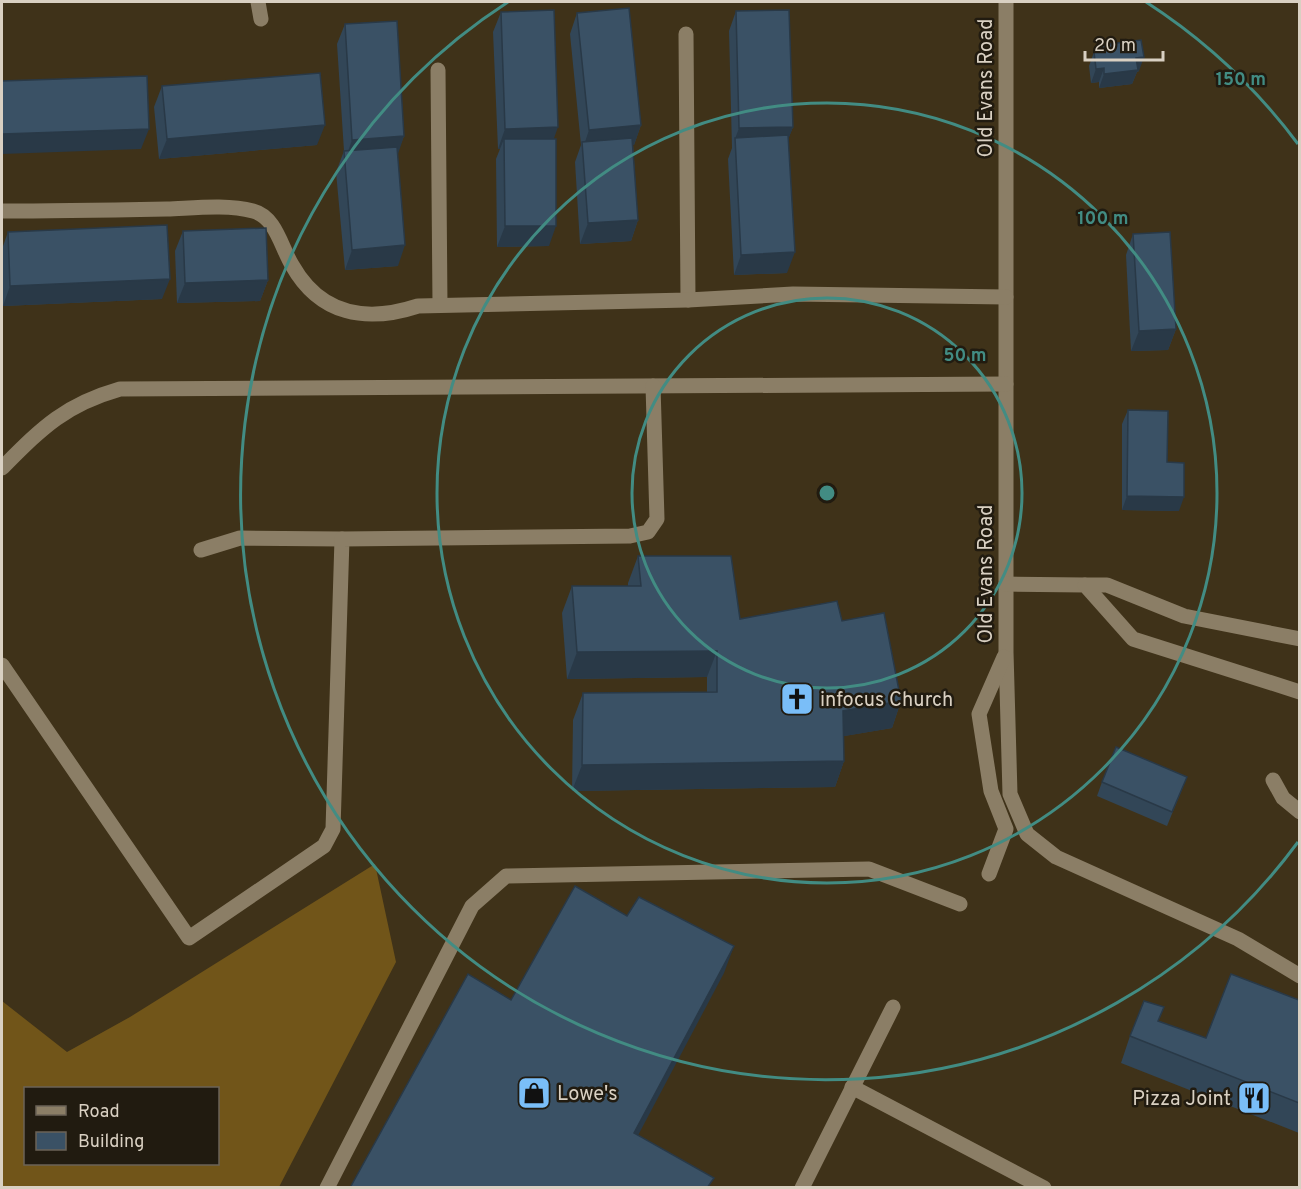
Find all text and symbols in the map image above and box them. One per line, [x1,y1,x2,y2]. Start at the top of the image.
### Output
street label: Old Evans Road [974,19,1000,157]
scale bar [1085,24,1163,62]
text: 20 m [1094,35,1136,58]
text: 150 m [1216,69,1266,92]
text: 100 m [1077,208,1129,231]
text: 50 m [943,345,987,368]
centre of rings [817,483,837,503]
street label: Old Evans Road [974,505,1000,643]
church icon: infocus Church [779,681,815,717]
place label: infocus Church [820,688,953,714]
shop icon: Lowe's [516,1075,552,1111]
restaurant icon: Pizza Joint [1236,1080,1272,1116]
place label: Lowe's [557,1082,618,1108]
legend [24,1087,219,1165]
place label: Pizza Joint [1132,1087,1231,1113]
text: Road [78,1101,120,1124]
text: Building [78,1131,144,1154]

